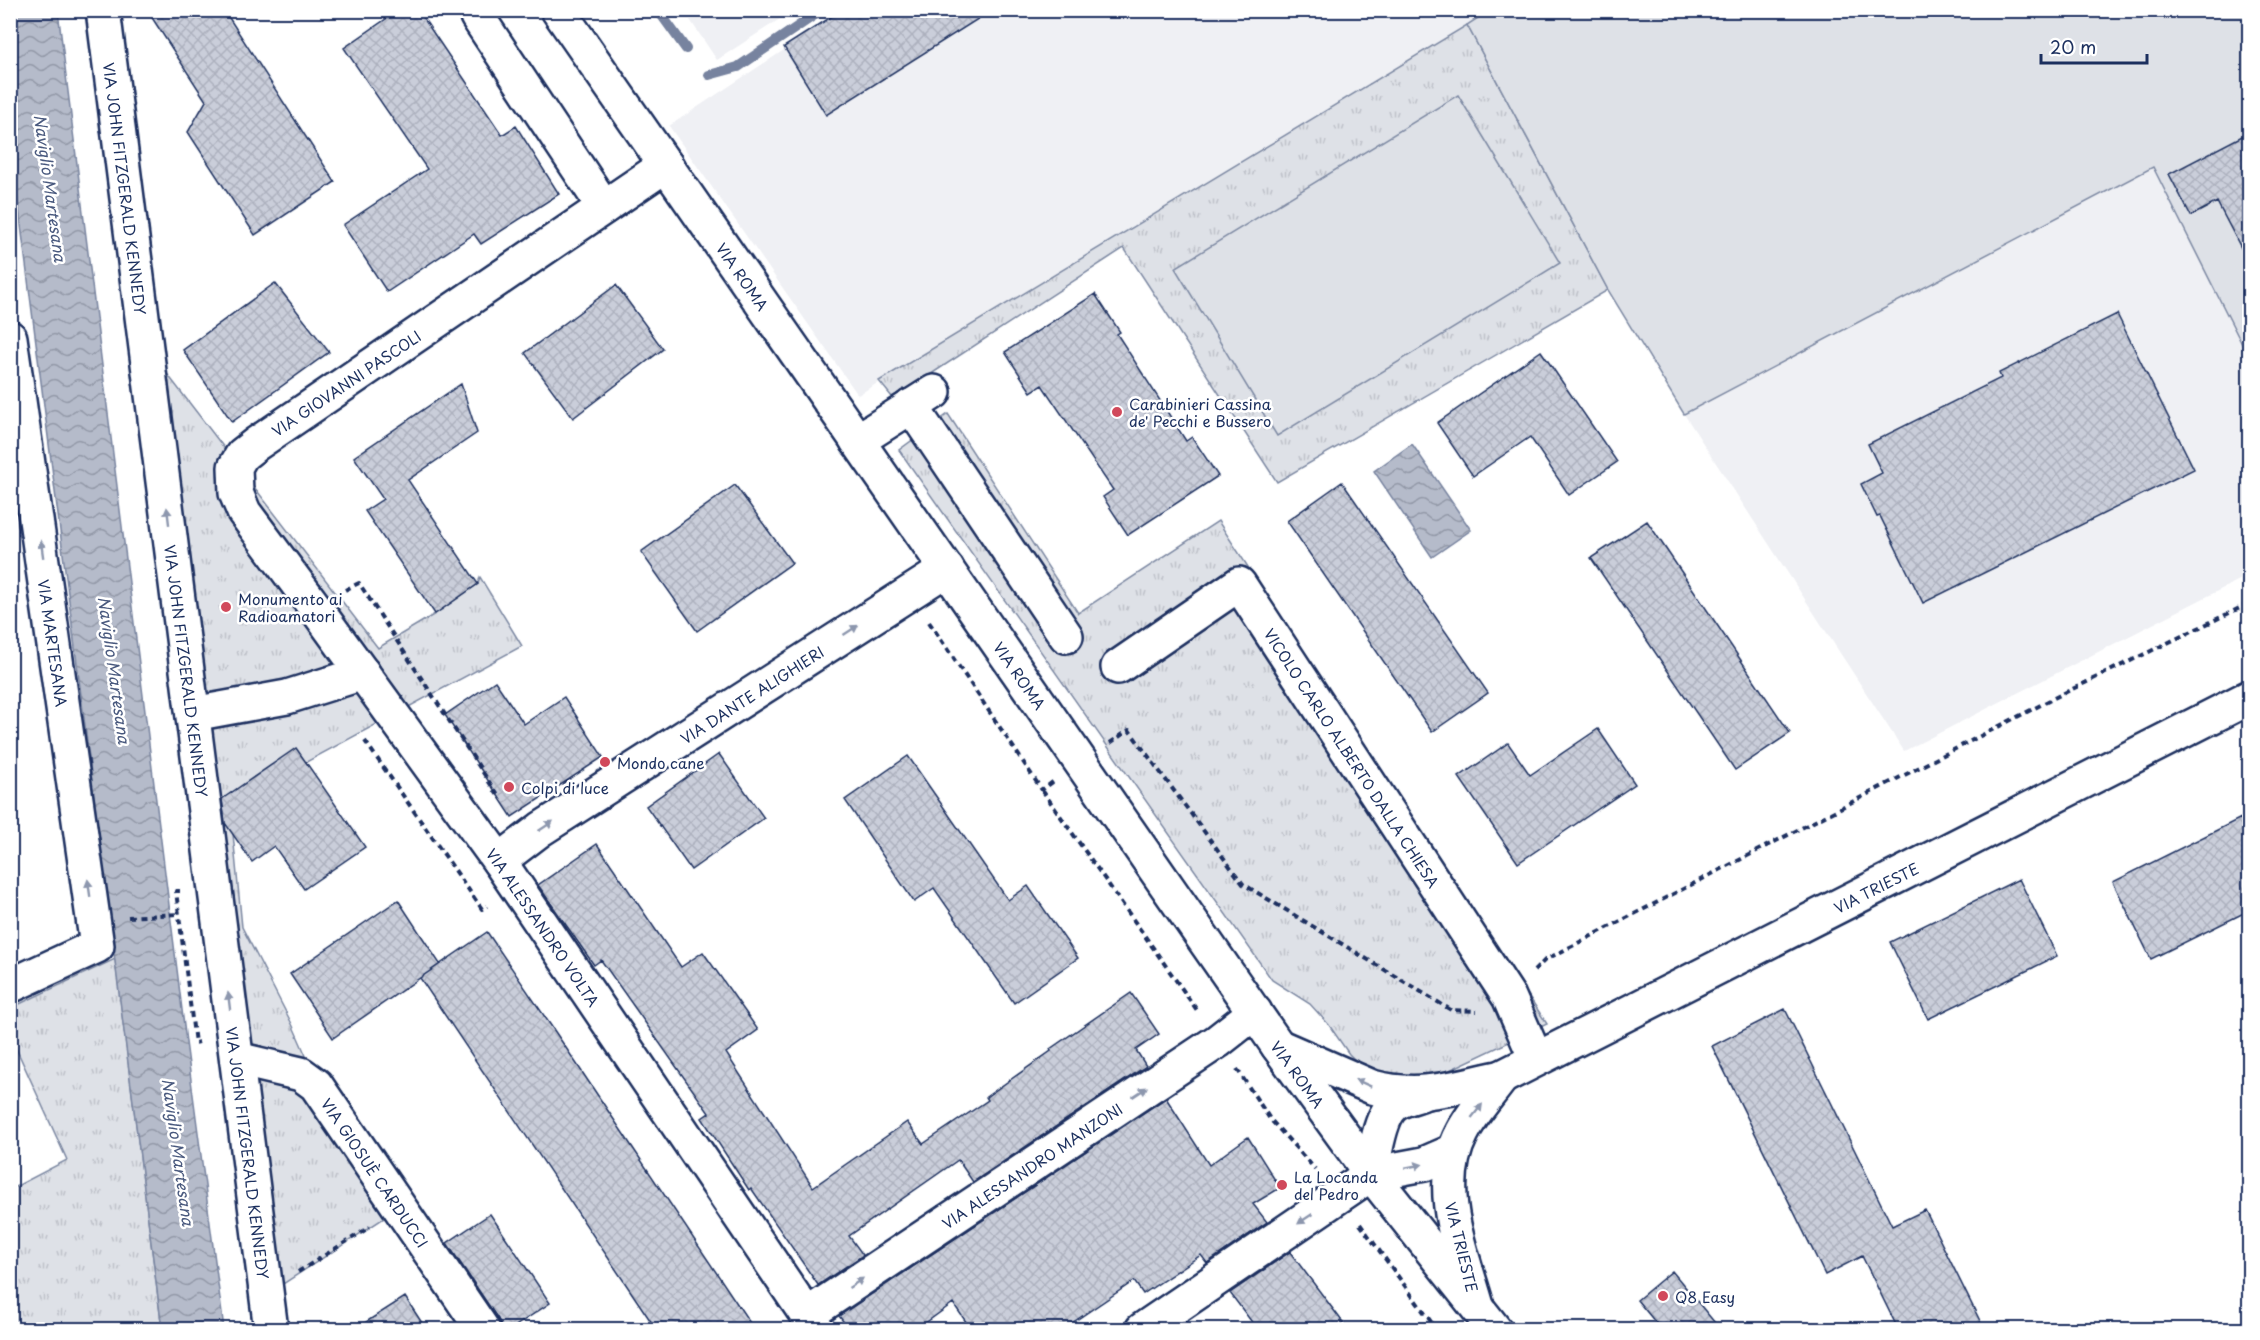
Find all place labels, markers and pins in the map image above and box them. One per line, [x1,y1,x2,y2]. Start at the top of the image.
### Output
place label: Carabinieri Cassina de' Pecchi e Bussero [1129,392,1272,432]
marker: Carabinieri Cassina de' Pecchi e Bussero [1110,405,1124,419]
place label: Monumento ai Radioamatori [238,587,343,627]
marker: Monumento ai Radioamatori [219,600,233,614]
place label: Mondo cane [617,751,705,774]
marker: Mondo cane [598,755,612,769]
place label: Colpi di luce [521,776,609,799]
marker: Colpi di luce [502,780,516,794]
place label: La Locanda del Pedro [1294,1165,1378,1205]
marker: La Locanda del Pedro [1275,1178,1289,1192]
place label: Q8 Easy [1675,1285,1735,1308]
marker: Q8 Easy [1656,1289,1670,1303]

